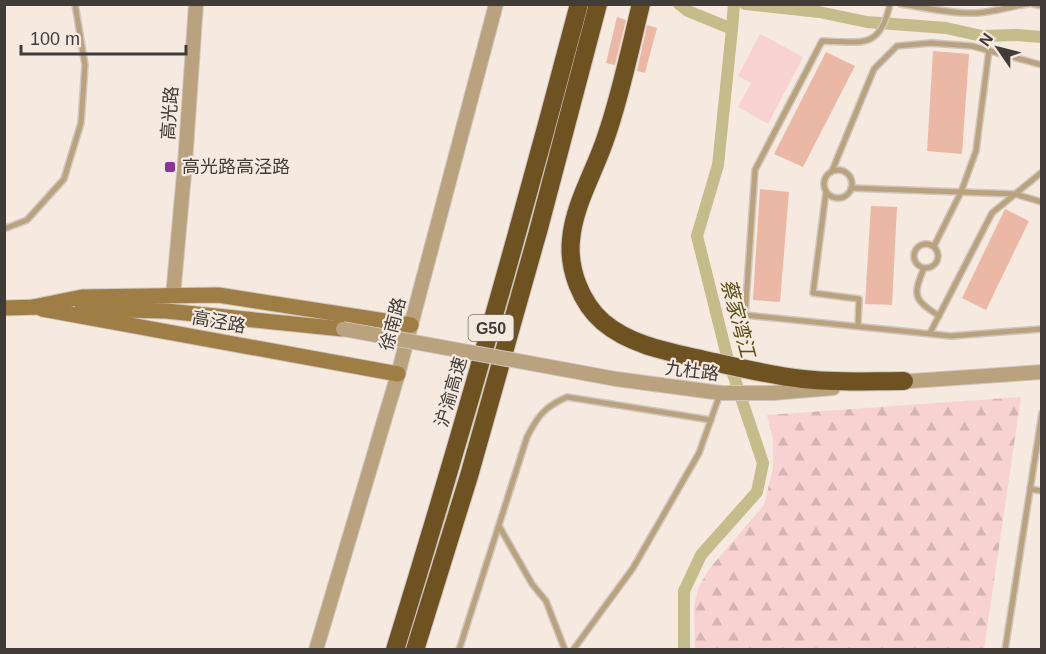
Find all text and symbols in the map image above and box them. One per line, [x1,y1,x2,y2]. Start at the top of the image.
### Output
scale bar [21,18,186,56]
north arrow [968,18,1028,78]
text: 100 m [30,29,80,49]
text: N [976,30,996,49]
street label: 高光路 [158,85,182,141]
place label: 高光路高泾路 [182,157,290,177]
marker: 高光路高泾路 [163,160,177,174]
water label: 蔡家湾江 [717,277,759,361]
street label: 徐南路 [376,295,410,353]
street label: 高泾路 [191,307,247,337]
road number: G50 [468,315,514,341]
street label: 沪渝高速 [431,355,471,429]
street label: 九杜路 [664,358,720,384]

